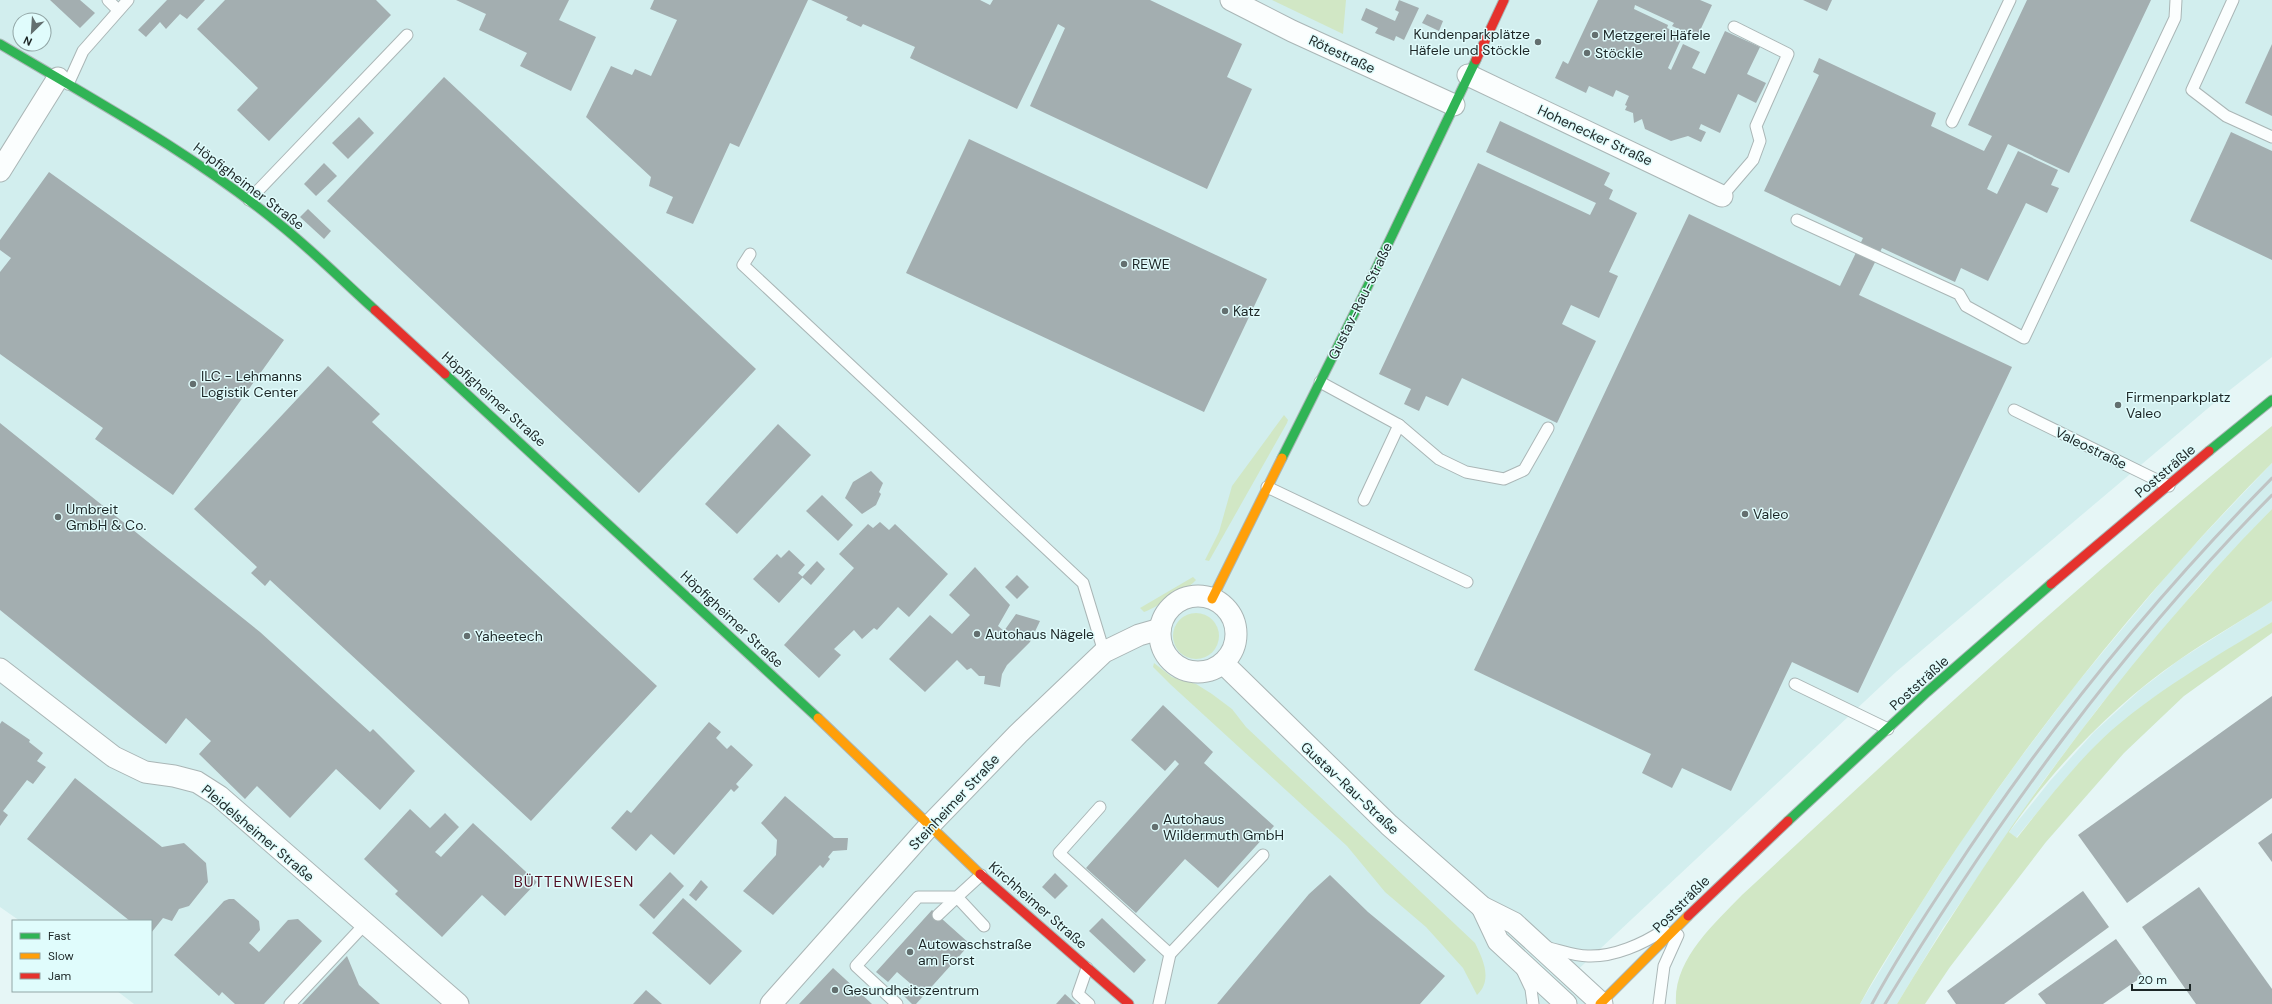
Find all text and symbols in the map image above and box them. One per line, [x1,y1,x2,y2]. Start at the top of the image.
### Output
north arrow [12,12,52,52]
place label: Kundenparkplätze Häfele und Stöckle [1409,25,1530,59]
place label: Metzgerei Häfele [1603,26,1711,44]
marker: Metzgerei Häfele [1590,30,1600,40]
street label: Rötestraße [1306,31,1378,77]
text: N [21,33,34,49]
marker: Kundenparkplätze Häfele und Stöckle [1533,37,1543,47]
place label: Stöckle [1595,44,1643,62]
marker: Stöckle [1582,48,1592,58]
street label: Hohenecker Straße [1535,101,1655,170]
street label: Höpfigheimer Straße [190,138,308,234]
street label: Gustav-Rau-Straße [1324,240,1396,362]
place label: REWE [1132,255,1170,273]
marker: REWE [1119,259,1129,269]
place label: Katz [1233,302,1260,320]
marker: Katz [1220,306,1230,316]
street label: Höpfigheimer Straße [438,347,550,451]
place label: ILC - Lehmanns Logistik Center [201,367,302,401]
marker: ILC - Lehmanns Logistik Center [188,379,198,389]
place label: Firmenparkplatz Valeo [2126,388,2230,422]
marker: Firmenparkplatz Valeo [2113,400,2123,410]
street label: Valeostraße [2052,423,2130,473]
street label: Poststräßle [2131,440,2199,502]
place label: Umbreit GmbH & Co. [66,500,146,534]
place label: Valeo [1753,505,1789,523]
marker: Valeo [1740,509,1750,519]
marker: Umbreit GmbH & Co. [53,512,63,522]
street label: Höpfigheimer Straße [677,567,787,671]
place label: Autohaus Nägele [985,625,1094,643]
place label: Yaheetech [475,627,543,645]
marker: Autohaus Nägele [972,629,982,639]
marker: Yaheetech [462,631,472,641]
street label: Poststräßle [1886,652,1952,714]
street label: Gustav-Rau-Straße [1297,738,1403,838]
street label: Steinheimer Straße [905,750,1003,854]
street label: Pleidelsheimer Straße [198,781,318,885]
place label: Autohaus Wildermuth GmbH [1163,810,1284,844]
marker: Autohaus Wildermuth GmbH [1150,822,1160,832]
street label: Kirchheimer Straße [985,857,1091,953]
district label: BÜTTENWIESEN [514,872,634,892]
street label: Poststräßle [1649,872,1713,936]
legend [12,920,152,992]
text: Fast [48,928,71,944]
place label: Autowaschstraße am Forst [918,935,1032,969]
marker: Autowaschstraße am Forst [905,947,915,957]
text: Slow [48,948,74,964]
scale bar [2132,966,2190,992]
text: Jam [48,968,71,984]
text: 20 m [2138,972,2167,988]
place label: Gesundheitszentrum [843,981,979,999]
marker: Gesundheitszentrum [830,985,840,995]

